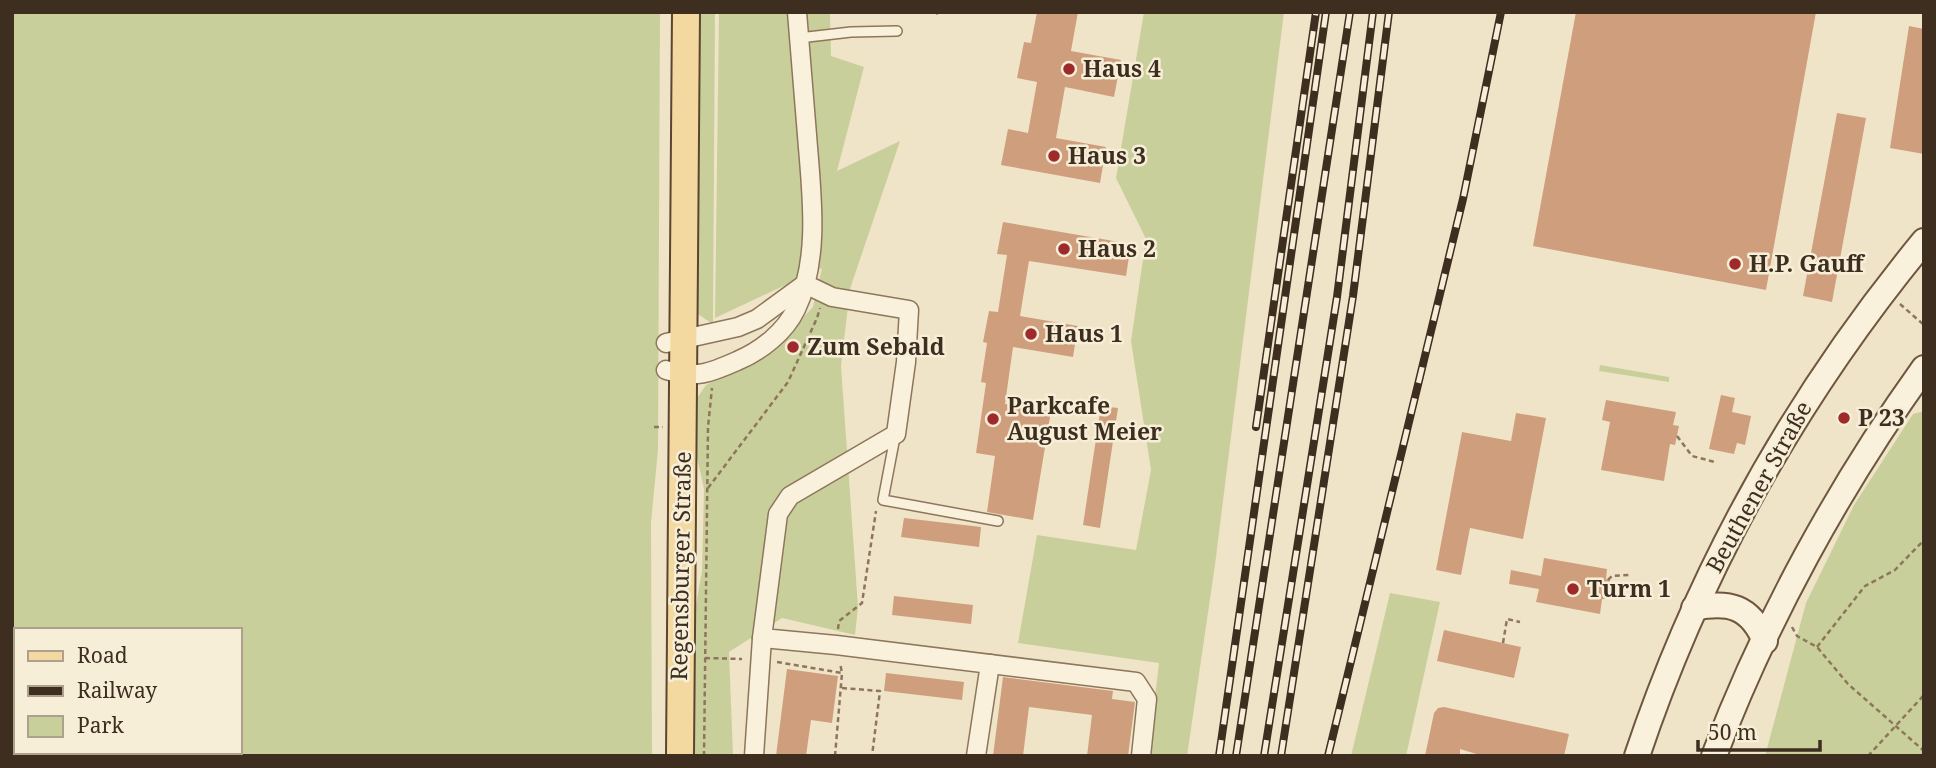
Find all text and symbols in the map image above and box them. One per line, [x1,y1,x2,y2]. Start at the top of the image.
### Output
place label: Haus 4 [1083,52,1161,84]
marker: Haus 4 [1061,61,1077,77]
place label: Haus 3 [1068,139,1146,171]
marker: Haus 3 [1046,148,1062,164]
place label: Haus 2 [1078,232,1156,264]
marker: Haus 2 [1056,241,1072,257]
place label: H.P. Gauff [1749,247,1866,279]
marker: H.P. Gauff [1727,256,1743,272]
place label: Haus 1 [1045,317,1123,349]
marker: Haus 1 [1023,326,1039,342]
place label: Zum Sebald [807,330,945,362]
marker: Zum Sebald [785,339,801,355]
place label: Parkcafe August Meier [1007,389,1162,447]
street label: Beuthener Straße [1698,395,1819,578]
place label: P 23 [1858,401,1905,433]
marker: P 23 [1836,410,1852,426]
marker: Parkcafe August Meier [985,411,1001,427]
street label: Regensburger Straße [662,451,698,681]
place label: Turm 1 [1587,572,1671,604]
marker: Turm 1 [1565,581,1581,597]
legend [14,628,242,754]
text: Road [77,641,128,669]
text: Railway [77,676,157,704]
scale bar [1698,708,1820,752]
text: Park [77,711,124,739]
text: 50 m [1708,718,1757,746]

